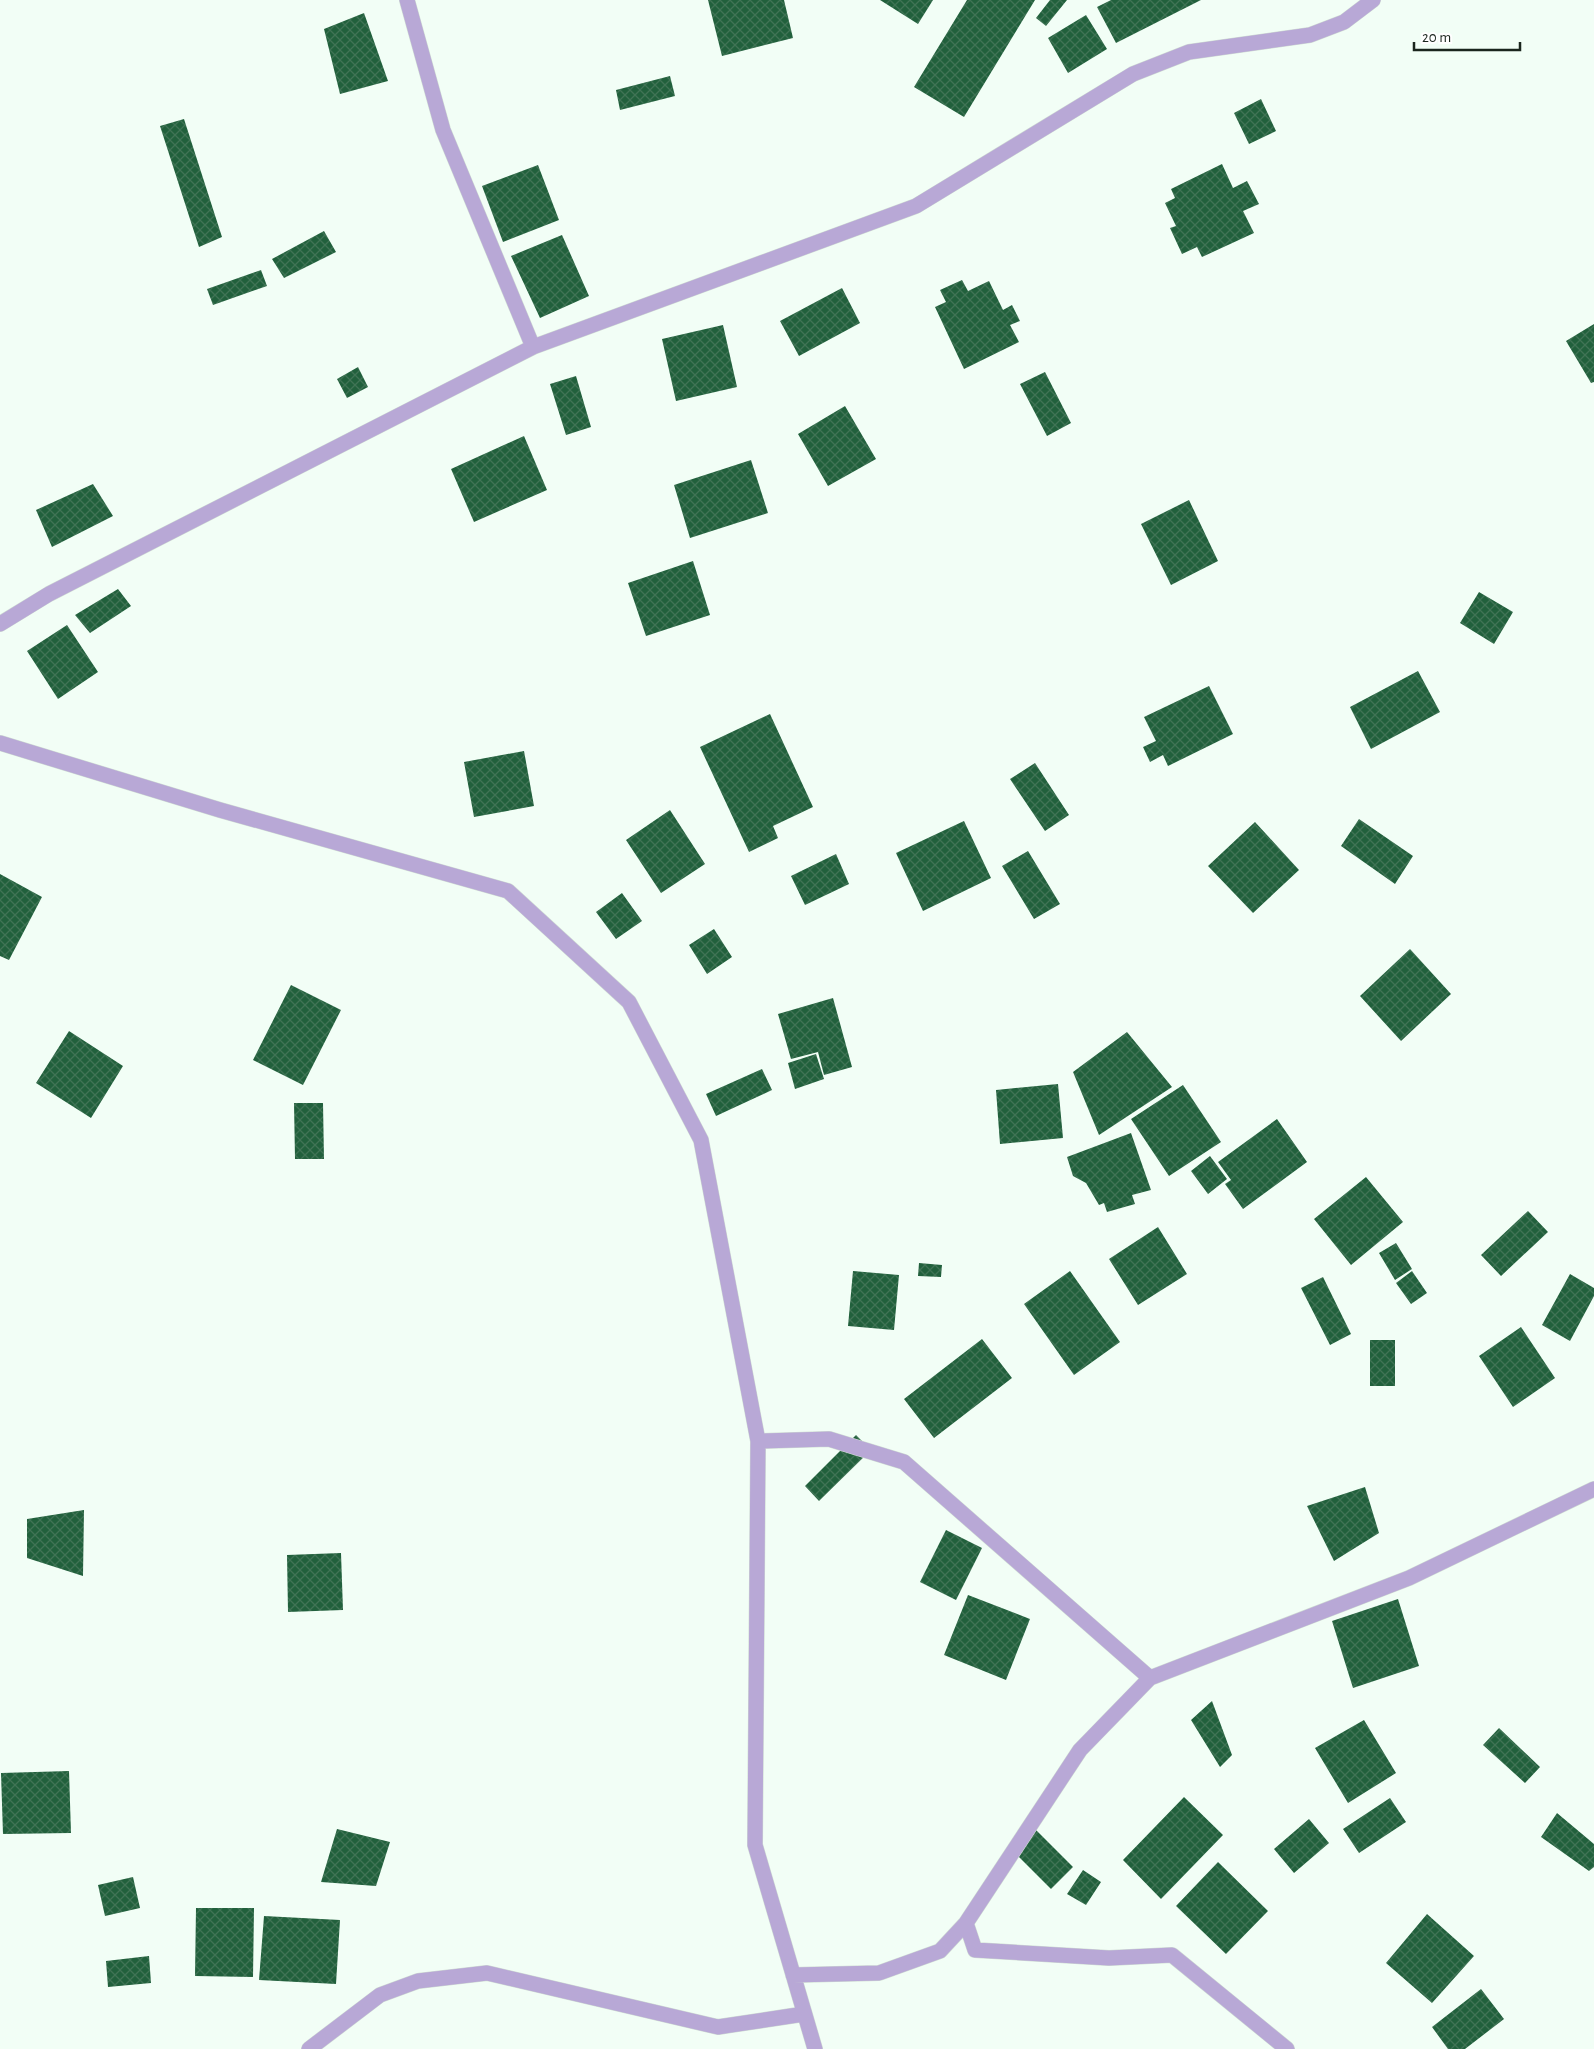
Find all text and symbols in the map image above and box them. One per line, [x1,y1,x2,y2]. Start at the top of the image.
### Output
scale bar [1414,20,1520,52]
text: 20 m [1422,30,1451,45]

